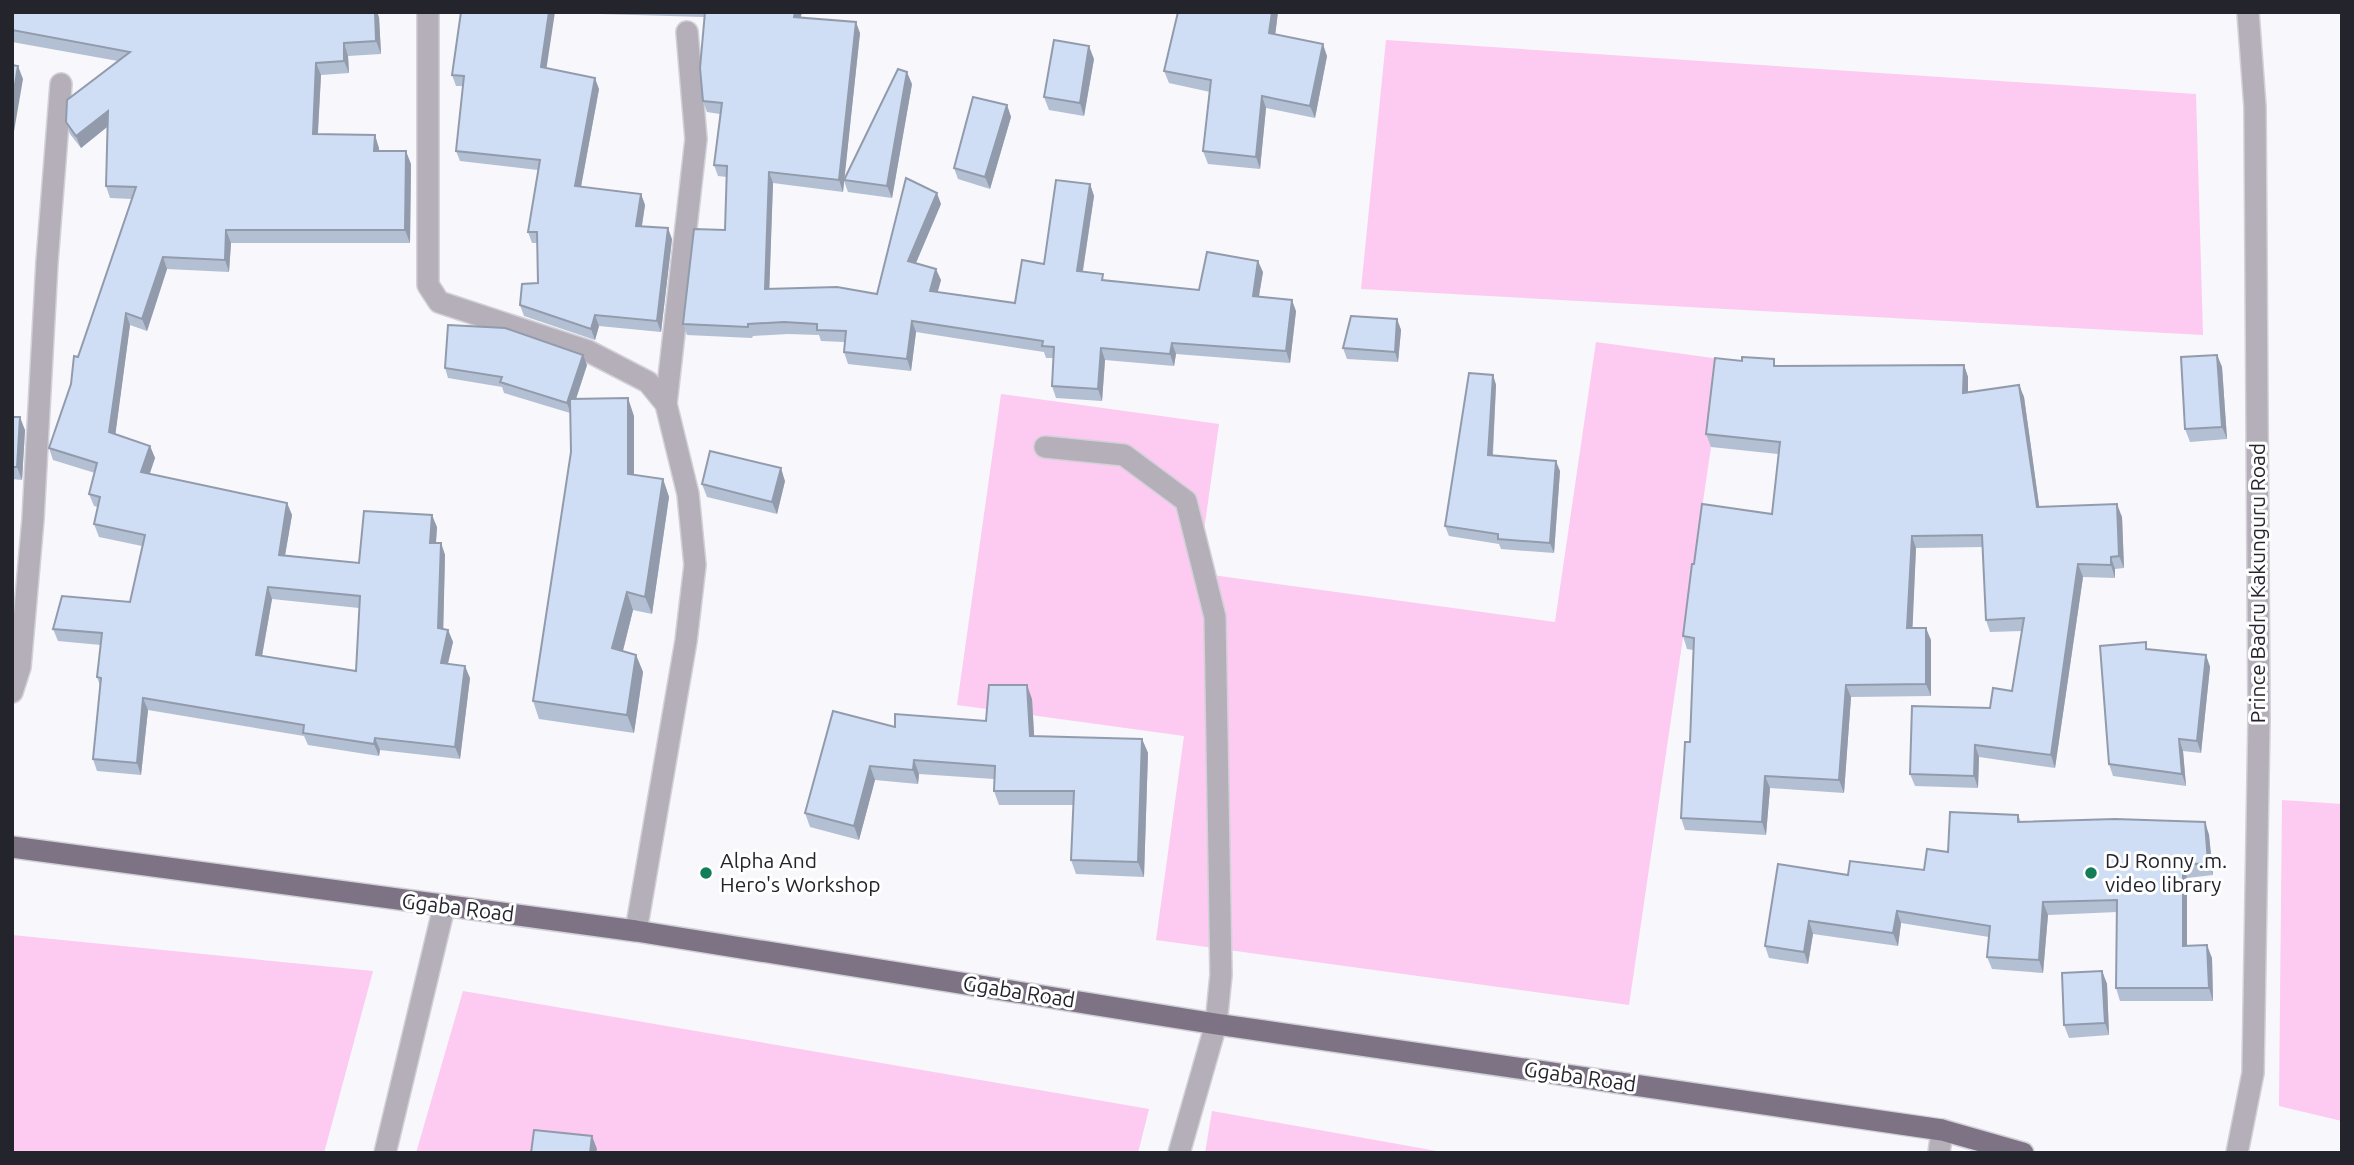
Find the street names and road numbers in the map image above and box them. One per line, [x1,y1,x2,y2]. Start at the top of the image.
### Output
street label: Prince Badru Kakunguru Road [2245,443,2269,723]
street label: Ggaba Road [401,888,516,926]
street label: Ggaba Road [961,970,1077,1012]
street label: Ggaba Road [1522,1056,1638,1096]

